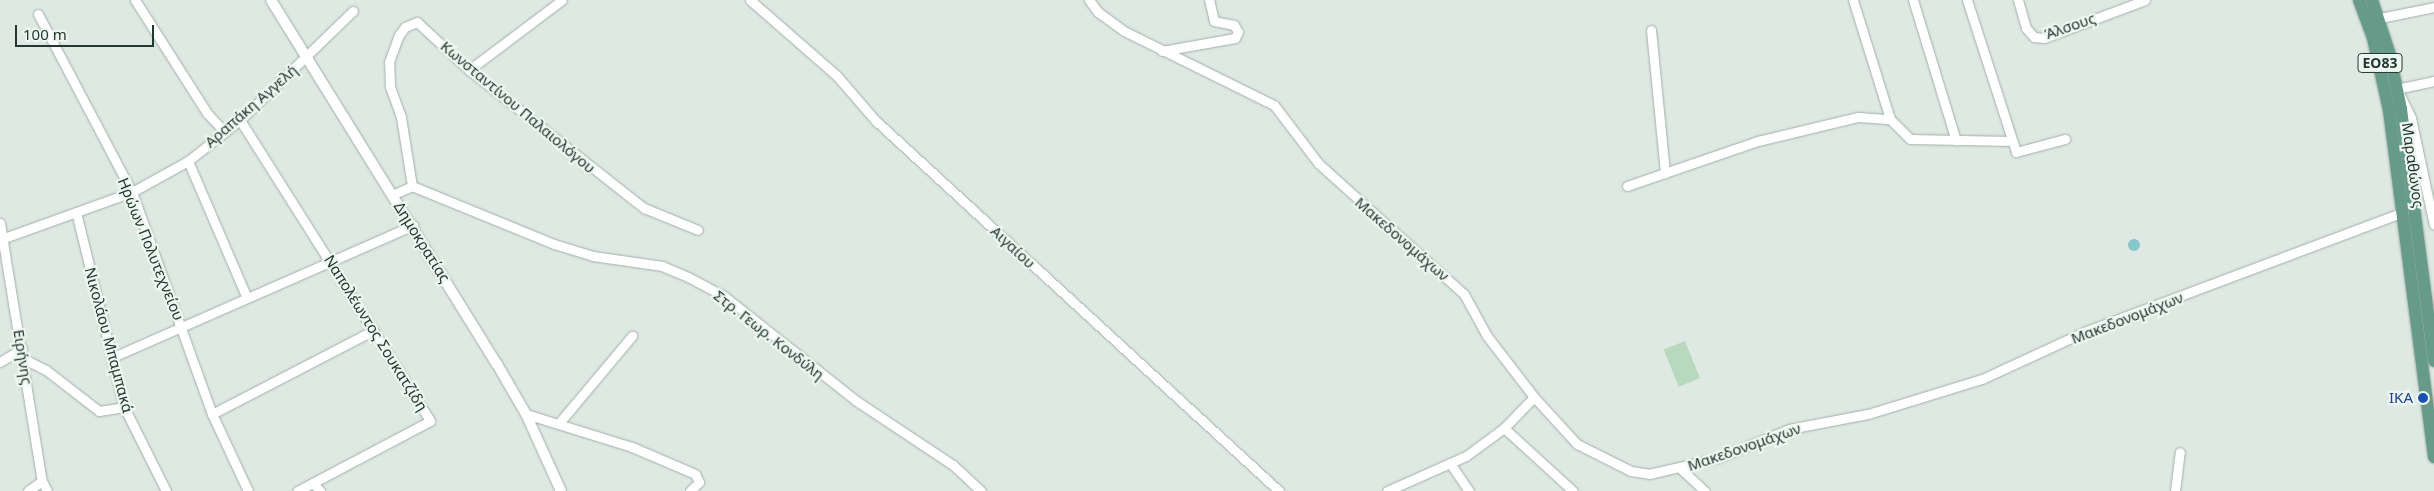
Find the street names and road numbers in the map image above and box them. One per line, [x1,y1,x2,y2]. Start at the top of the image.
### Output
street label: Άλσους [2042,9,2098,43]
street label: Κωνσταντίνου Παλαιολόγου [437,37,599,177]
road number: ΕΟ83 [2358,52,2402,74]
street label: Αραπάκη Αγγελή [201,61,301,151]
street label: Μαραθώνος [2398,121,2428,209]
street label: Ηρώων Πολυτεχνείου [114,175,188,323]
street label: Μακεδονομάχων [1351,193,1453,285]
street label: Δημοκρατίας [390,198,454,286]
street label: Αιγαίου [987,222,1039,272]
street label: Ναπολέωντος Σουκατζίδη [320,252,432,414]
street label: Νικολάου Μπαμπακά [81,265,137,415]
street label: Στρ. Γεωρ. Κονδύλη [710,286,828,384]
street label: Μακεδονομάχων [2068,288,2186,348]
street label: Ειρήνης [10,328,36,386]
street label: Μακεδονομάχων [1685,419,1803,475]

